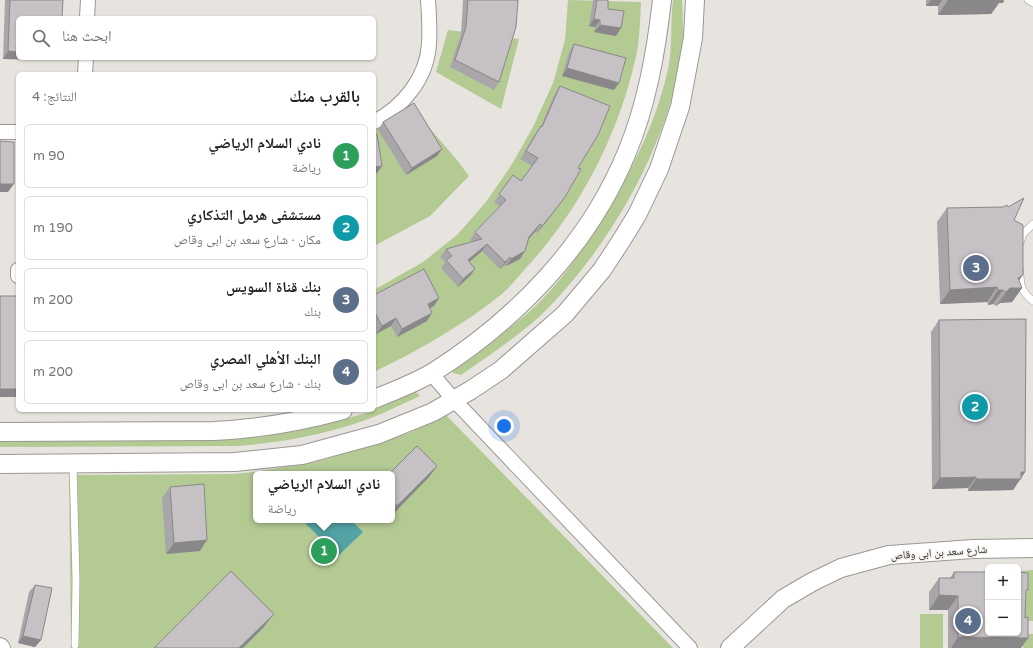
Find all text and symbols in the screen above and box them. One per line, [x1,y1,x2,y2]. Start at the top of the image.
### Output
search box [16,16,376,60]
icon: search [30,27,52,49]
text: ابحث هنا [62,27,112,45]
text: بالقرب منك [289,86,360,107]
text: النتائج: 4 [32,89,77,105]
text: نادي السلام الرياضي [209,134,321,152]
text: 90 m [33,148,65,164]
text: 1 [342,148,350,164]
text: رياضة [292,160,321,176]
text: مستشفى هرمل التذكاري [187,206,321,224]
text: 190 m [33,220,73,236]
text: 2 [342,220,350,236]
text: مكان · شارع سعد بن ابى وقاص [174,232,321,248]
pin: 3 [963,253,989,283]
text: بنك قناة السويس [226,278,321,296]
text: 200 m [33,292,73,308]
text: 3 [342,292,350,308]
text: بنك [304,304,321,320]
text: البنك الأهلي المصري [210,350,321,368]
text: 200 m [33,364,73,380]
text: 4 [342,364,350,380]
text: بنك · شارع سعد بن ابى وقاص [180,376,321,392]
pin: 2 [962,392,988,422]
your location [494,416,514,436]
popup [253,471,395,523]
text: نادي السلام الرياضي [268,475,380,493]
text: رياضة [268,501,297,517]
pin: 1 [311,536,337,566]
street label: شارع سعد بن ابى وقاص [890,543,988,562]
map controls [985,564,1021,636]
button: + [985,564,1021,600]
button: − [985,600,1021,636]
pin: 4 [955,606,981,636]

